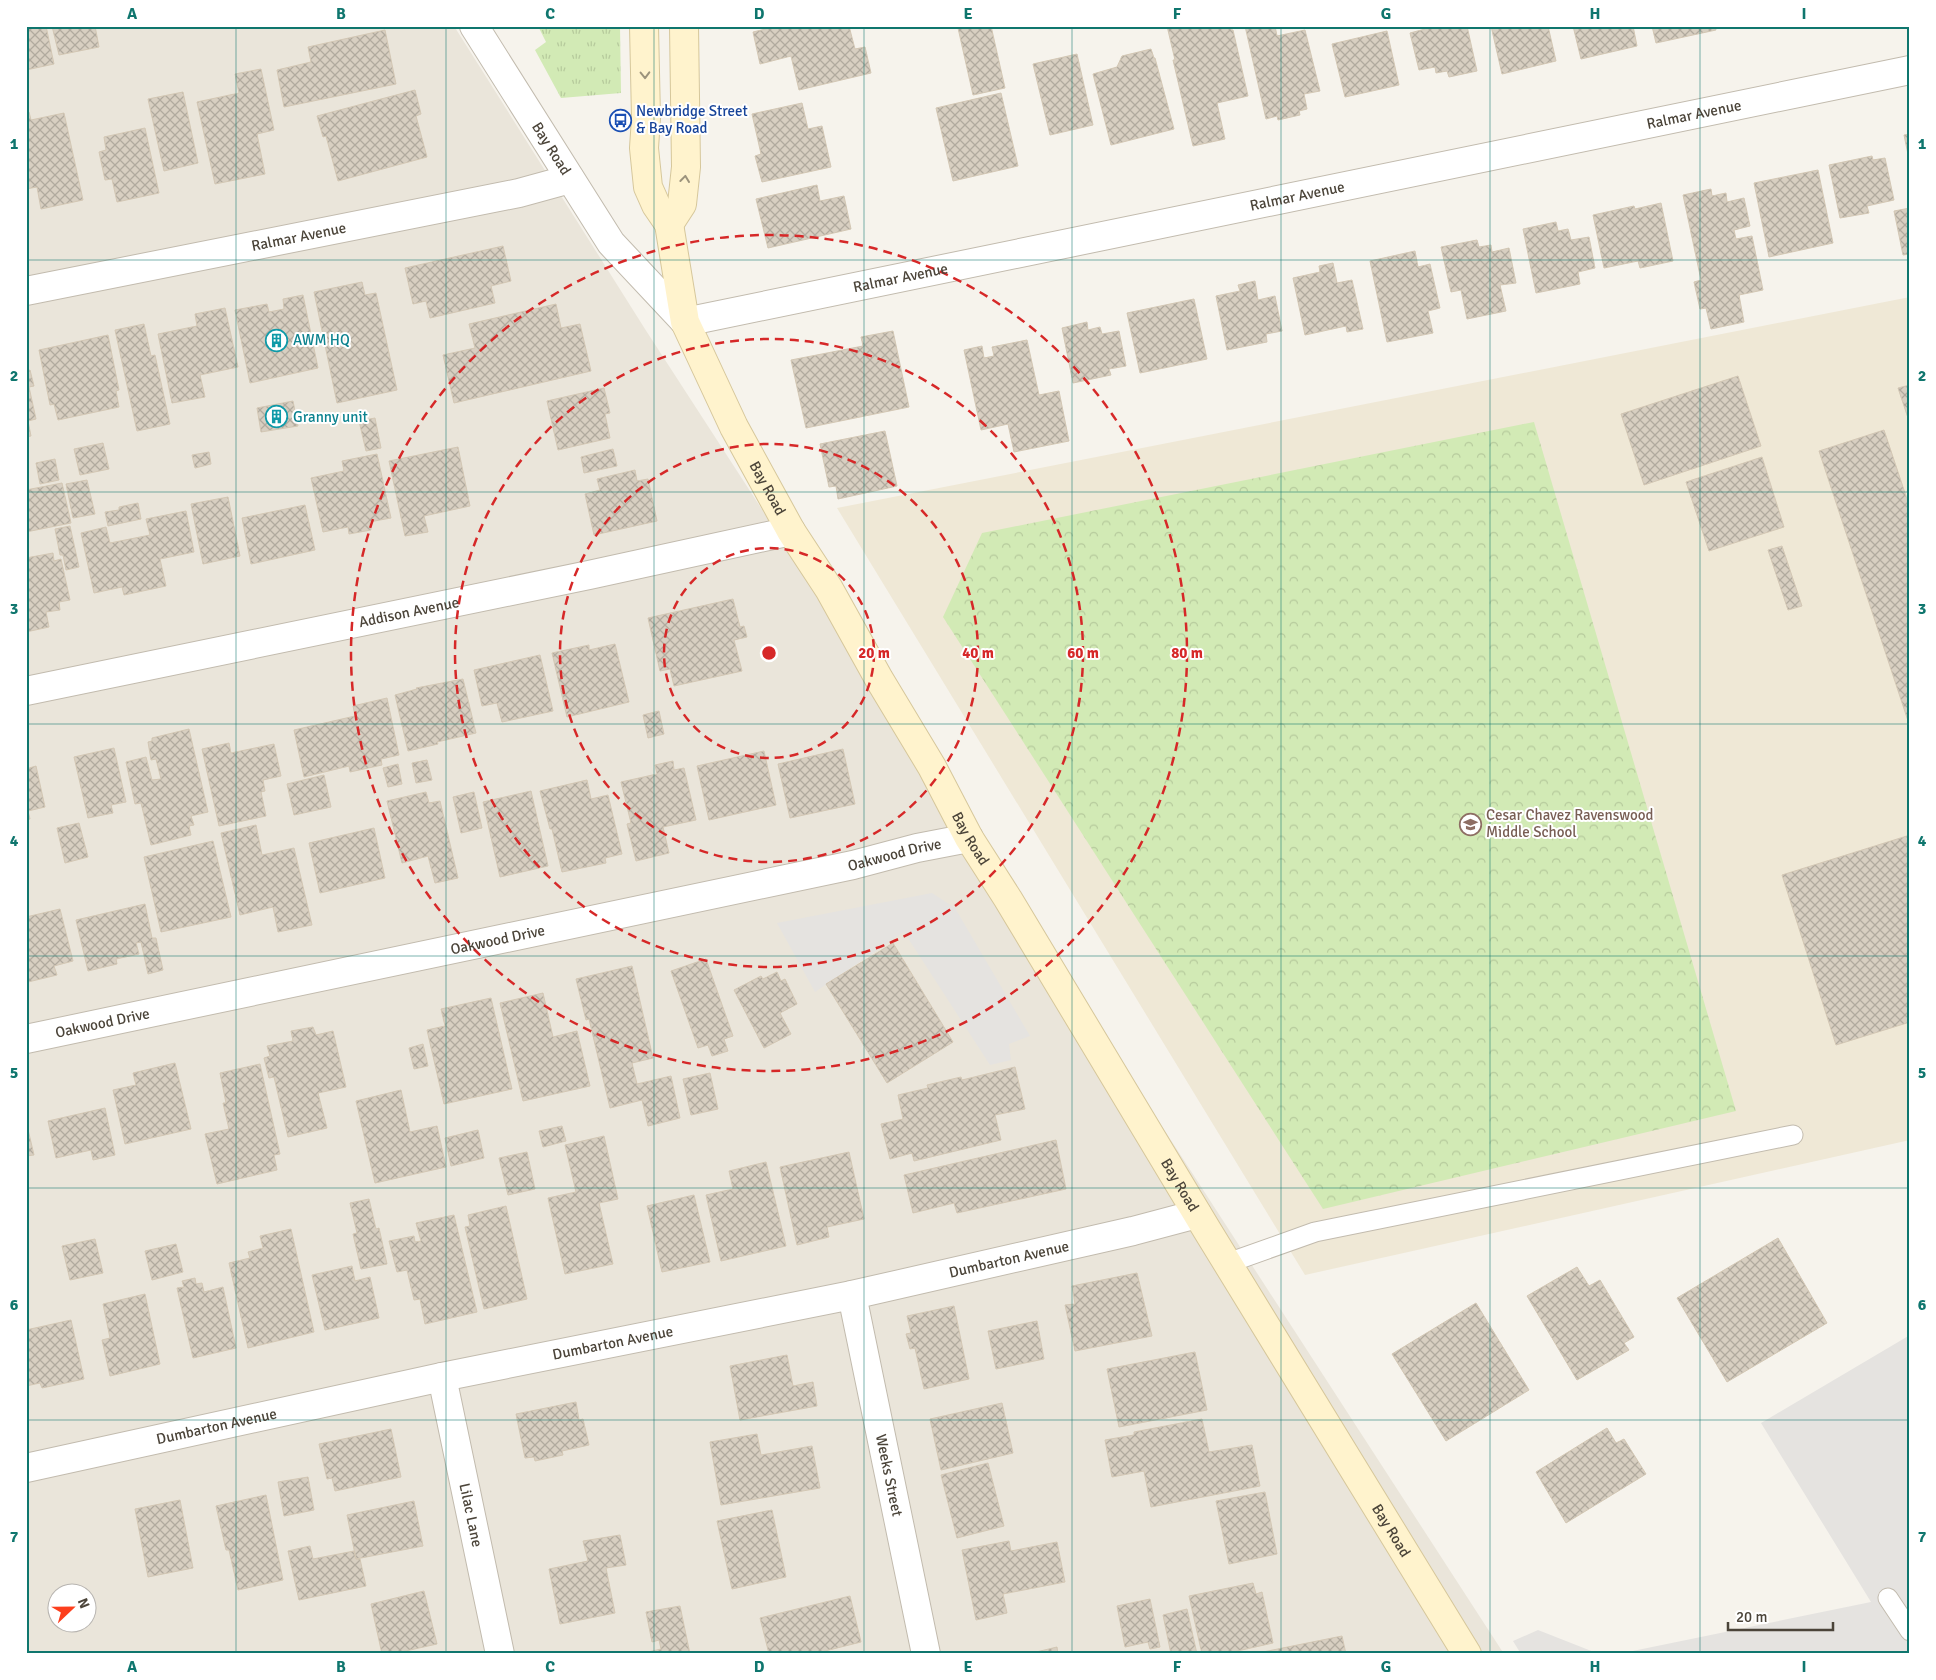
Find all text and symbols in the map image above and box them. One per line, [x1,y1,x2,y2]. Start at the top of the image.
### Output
text: A [127,4,138,24]
text: B [336,4,346,24]
text: C [545,4,555,24]
text: D [754,4,765,24]
text: E [963,4,973,24]
text: F [1173,4,1182,24]
text: G [1381,4,1391,24]
text: H [1590,4,1600,24]
text: I [1801,4,1807,24]
one-way arrow [640,72,650,79]
street label: Ralmar Avenue [1645,96,1743,133]
place label: Newbridge Street & Bay Road [636,102,748,137]
bus stop icon: Newbridge Street & Bay Road [608,108,632,132]
street label: Bay Road [528,119,575,178]
text: 1 [10,134,19,154]
text: 1 [1918,134,1927,154]
one-way arrow [679,175,690,183]
street label: Ralmar Avenue [1248,178,1346,215]
street label: Ralmar Avenue [250,219,348,255]
street label: Ralmar Avenue [852,259,949,296]
building icon: AWM HQ [265,328,289,352]
place label: AWM HQ [293,331,350,349]
text: 2 [10,366,18,386]
text: 2 [1918,366,1926,386]
building icon: Granny unit [265,405,289,429]
place label: Granny unit [293,408,368,426]
street label: Bay Road [745,458,790,518]
street label: Addison Avenue [357,593,461,631]
text: 3 [10,599,18,619]
text: 3 [1918,599,1926,619]
centre of rings [760,644,778,662]
text: 20 m [858,644,890,662]
text: 40 m [962,644,994,662]
text: 60 m [1067,644,1099,662]
text: 80 m [1171,644,1203,662]
place label: Cesar Chavez Ravenswood Middle School [1486,806,1654,841]
street label: Bay Road [948,809,993,869]
school or university icon: Cesar Chavez Ravenswood Middle School [1458,812,1482,836]
text: 4 [10,831,19,851]
text: 4 [1918,831,1927,851]
street label: Oakwood Drive [846,835,943,875]
street label: Oakwood Drive [449,921,546,958]
street label: Oakwood Drive [54,1004,151,1042]
text: 5 [10,1063,18,1083]
text: 5 [1918,1063,1926,1083]
street label: Bay Road [1157,1155,1203,1215]
street label: Dumbarton Avenue [947,1237,1071,1282]
text: 6 [10,1295,19,1315]
text: 6 [1918,1295,1927,1315]
street label: Dumbarton Avenue [551,1322,675,1364]
street label: Dumbarton Avenue [155,1404,278,1448]
street label: Weeks Street [872,1432,906,1518]
street label: Lilac Lane [455,1481,486,1549]
street label: Bay Road [1368,1501,1414,1560]
text: 7 [10,1527,19,1547]
text: 7 [1918,1527,1927,1547]
north arrow [48,1582,98,1632]
text: N [74,1596,93,1611]
scale bar [1728,1600,1834,1632]
text: 20 m [1736,1608,1767,1626]
text: A [127,1657,138,1677]
text: B [336,1657,346,1677]
text: C [545,1657,555,1677]
text: D [754,1657,765,1677]
text: E [963,1657,973,1677]
text: F [1173,1657,1182,1677]
text: G [1381,1657,1391,1677]
text: H [1590,1657,1600,1677]
text: I [1801,1657,1807,1677]

